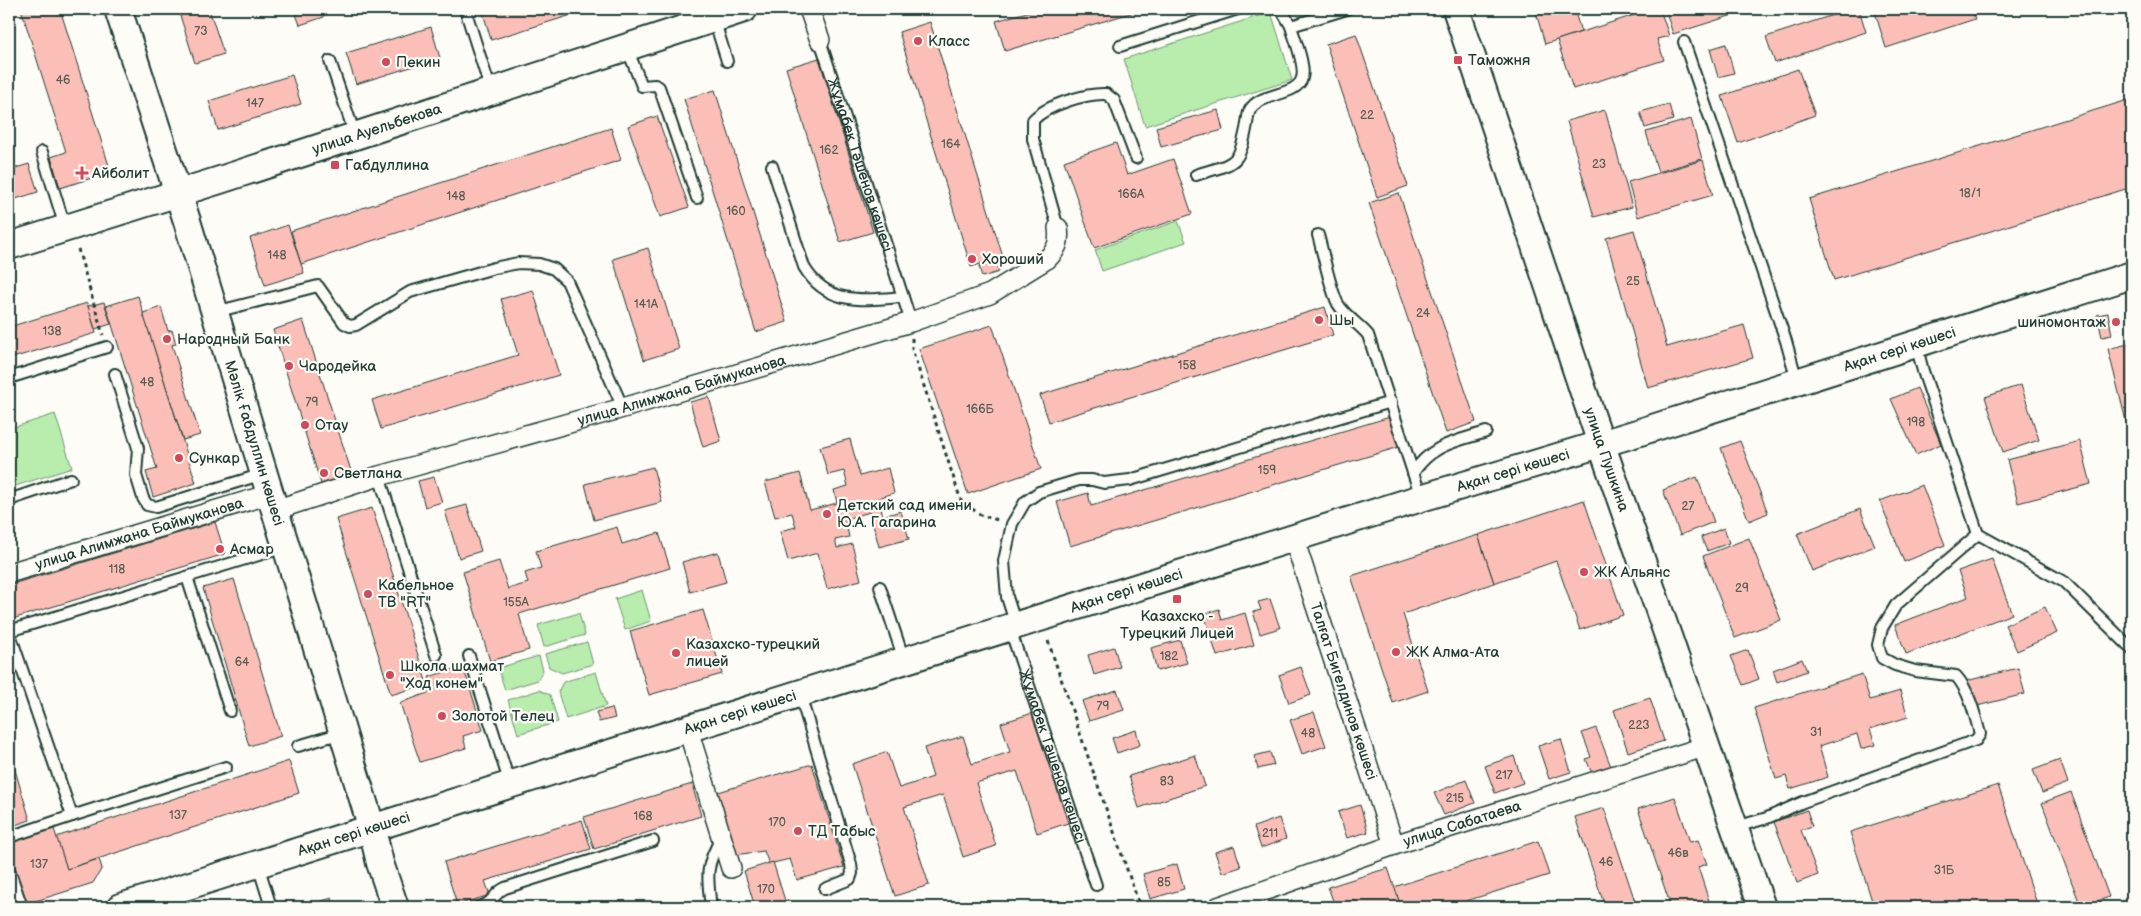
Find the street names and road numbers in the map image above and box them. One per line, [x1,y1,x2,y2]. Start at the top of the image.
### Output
street label: Жұмабек Тәшенов көшесі [823,75,897,254]
street label: улица Ауельбекова [310,99,444,159]
street label: Ақан сері көшесі [1840,323,1958,377]
street label: улица Алимжана Баймуканова [575,351,788,430]
street label: Мәлік Ғабдуллин көшесі [220,358,288,528]
street label: улица Пушкина [1579,405,1633,514]
street label: Ақан сері көшесі [1454,445,1572,497]
street label: улица Алимжана Баймуканова [33,494,246,575]
street label: Ақан сері көшесі [1067,565,1185,618]
street label: Талғат Бигелдинов көшесі [1305,600,1381,782]
street label: Жұмабек Тәшенов көшесі [1014,667,1090,846]
street label: Ақан сері көшесі [681,686,799,740]
street label: улица Сабатаева [1401,796,1524,851]
street label: Ақан сері көшесі [294,808,412,861]

